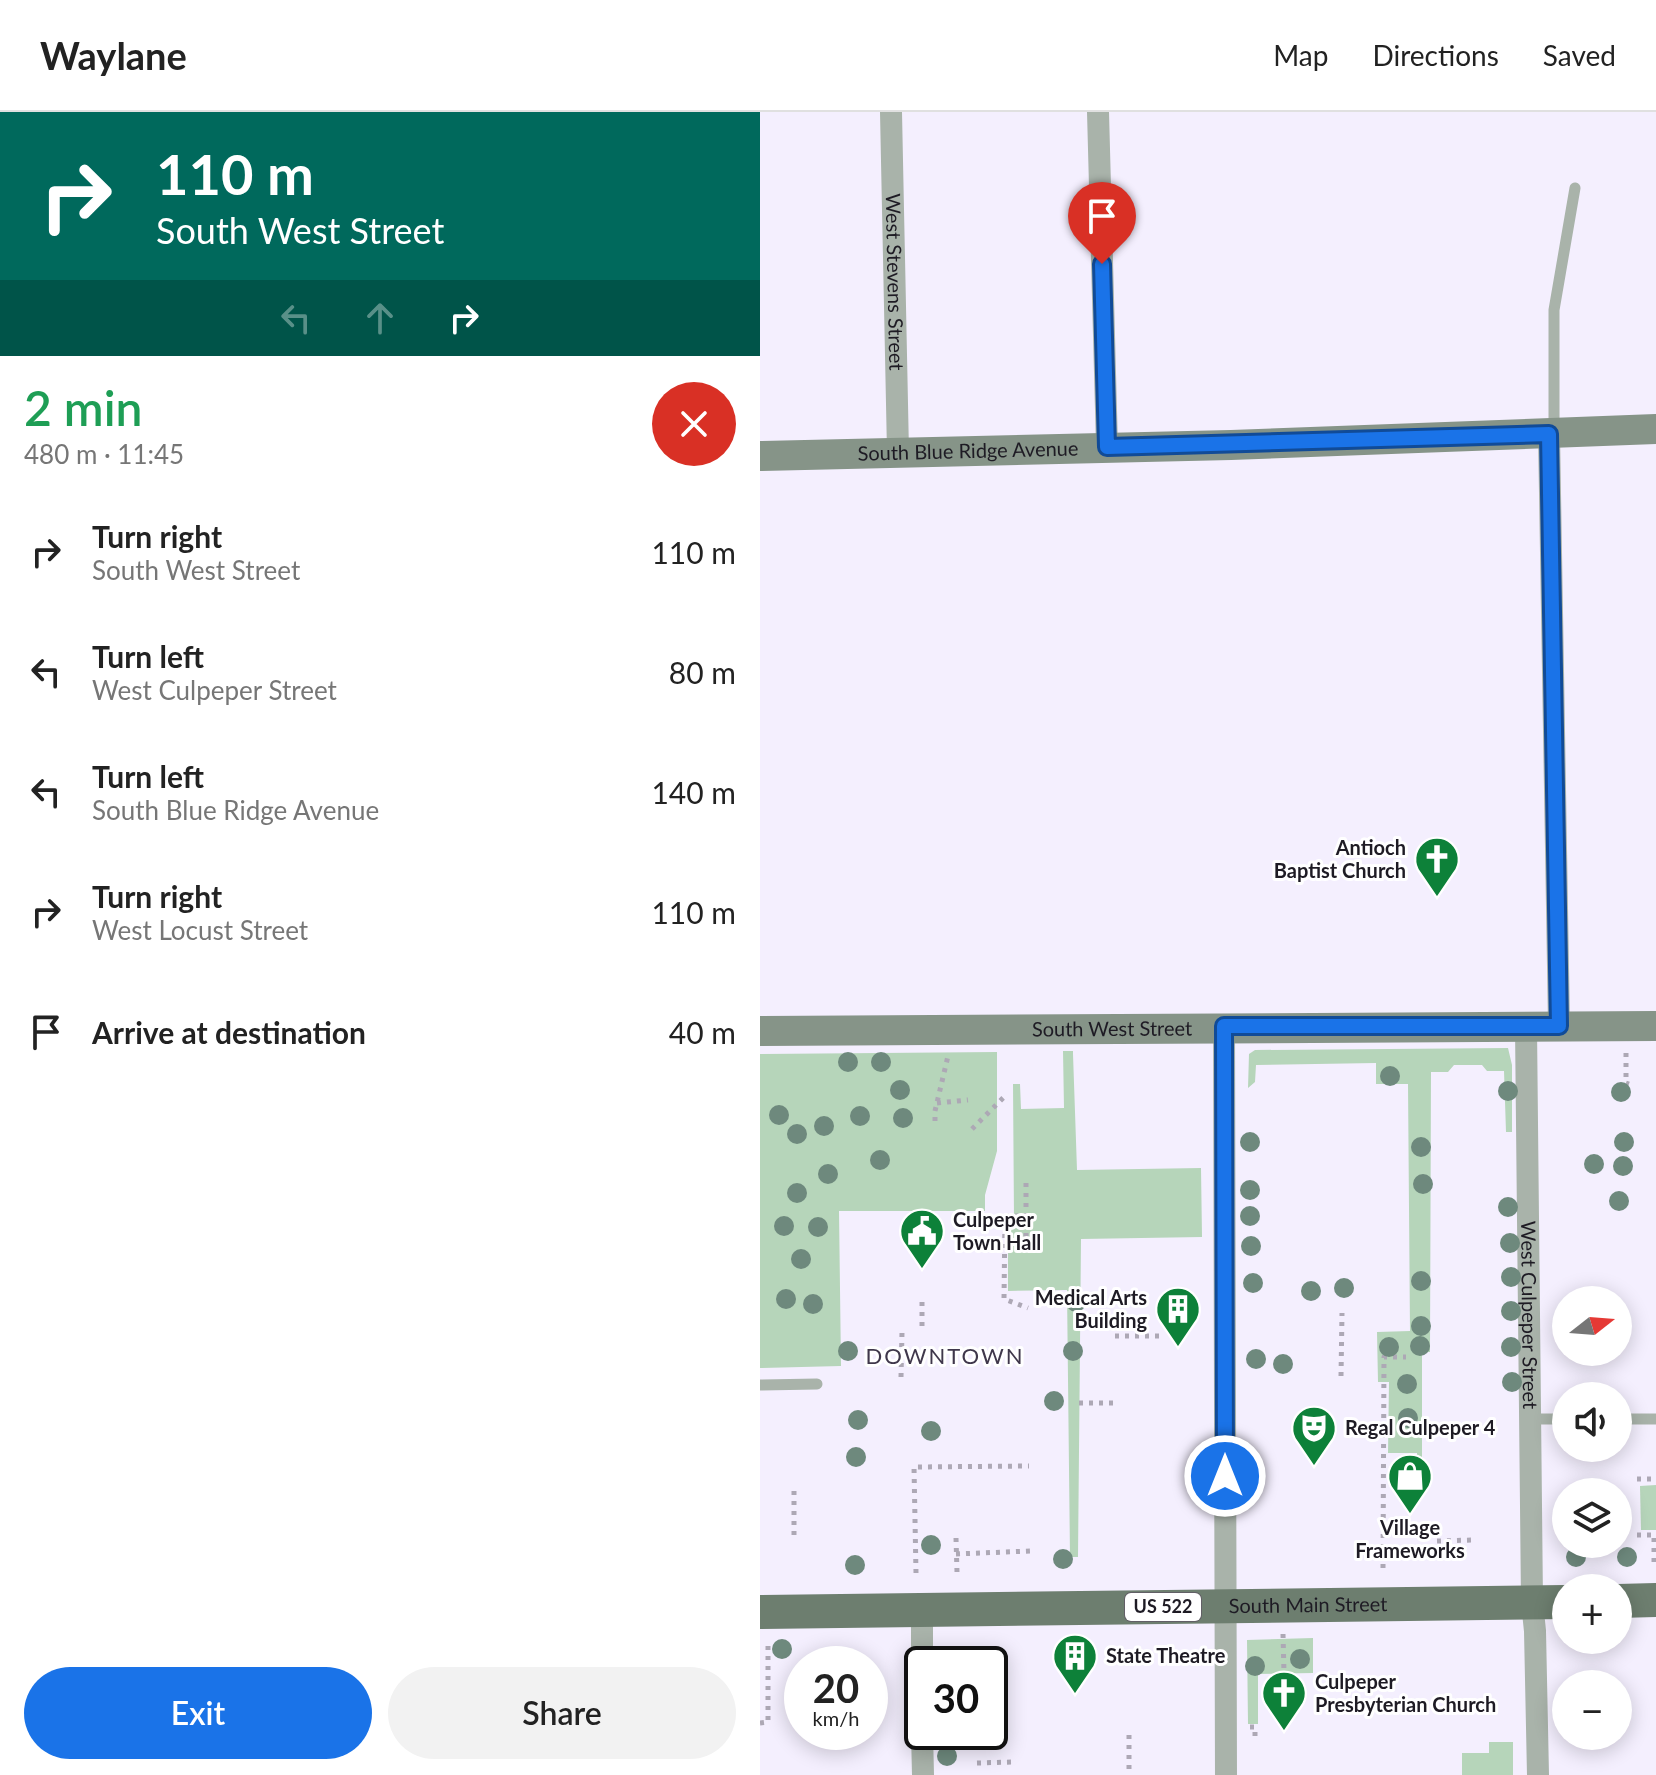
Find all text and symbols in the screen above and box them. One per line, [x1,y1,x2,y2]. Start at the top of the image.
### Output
text: Waylane [40,32,187,78]
text: Map [1273,38,1328,72]
text: Directions [1372,38,1499,72]
text: Saved [1543,38,1616,72]
text: 110 m [156,140,314,207]
icon: right [24,144,128,248]
pin [1068,182,1136,264]
street label: West Stevens Street [882,193,909,371]
icon: arrive [1080,194,1124,238]
text: South West Street [156,208,444,252]
icon: left [274,296,318,340]
icon: ahead [358,296,402,340]
icon: right [442,296,486,340]
text: 2 min [24,379,142,436]
button: close [652,382,736,466]
street label: South Blue Ridge Avenue [857,436,1079,465]
text: 480 m · 11:45 [24,438,184,470]
text: Turn right [92,518,222,554]
icon: right [24,530,68,574]
text: 110 m [651,534,736,570]
text: South West Street [92,554,300,586]
text: Turn left [92,638,204,674]
icon: left [24,650,68,694]
text: 80 m [669,654,736,690]
text: West Culpeper Street [92,674,337,706]
text: Turn left [92,758,204,794]
icon: left [24,770,68,814]
text: 140 m [651,774,736,810]
text: South Blue Ridge Avenue [92,794,379,826]
place label: Antioch Baptist Church [1274,835,1406,882]
church icon: Antioch Baptist Church [1413,835,1461,898]
text: Turn right [92,878,222,914]
icon: right [24,890,68,934]
text: 110 m [651,894,736,930]
text: West Locust Street [92,914,308,946]
icon: arrive [24,1010,68,1054]
text: Arrive at destination [92,1014,366,1050]
text: 40 m [669,1014,736,1050]
street label: South West Street [1032,1016,1192,1040]
public building icon: Culpeper Town Hall [898,1207,946,1270]
place label: Culpeper Town Hall [953,1207,1041,1254]
street label: West Culpeper Street [1517,1221,1543,1409]
place label: Medical Arts Building [1035,1285,1147,1332]
building icon: Medical Arts Building [1154,1285,1202,1348]
north arrow [1552,1286,1632,1366]
map controls [1552,1286,1632,1750]
district label: DOWNTOWN [866,1342,1024,1369]
button: sound [1552,1382,1632,1462]
theatre icon: Regal Culpeper 4 [1290,1404,1338,1467]
place label: Regal Culpeper 4 [1345,1415,1496,1439]
position arrow [1183,1434,1267,1518]
shop icon: Village Frameworks [1386,1452,1434,1515]
button: layers [1552,1478,1632,1558]
place label: Village Frameworks [1355,1515,1465,1562]
button: + [1552,1574,1632,1654]
street label: South Main Street [1228,1591,1387,1617]
road number: US 522 [1125,1593,1201,1621]
building icon: State Theatre [1051,1632,1099,1695]
place label: State Theatre [1106,1643,1226,1667]
speed limit sign: 30 [904,1646,1008,1750]
text: 20 [813,1664,859,1712]
button: Exit [24,1667,372,1759]
button: Share [388,1667,736,1759]
church icon: Culpeper Presbyterian Church [1260,1669,1308,1732]
place label: Culpeper Presbyterian Church [1315,1669,1496,1716]
button: − [1552,1670,1632,1750]
text: km/h [813,1706,859,1730]

